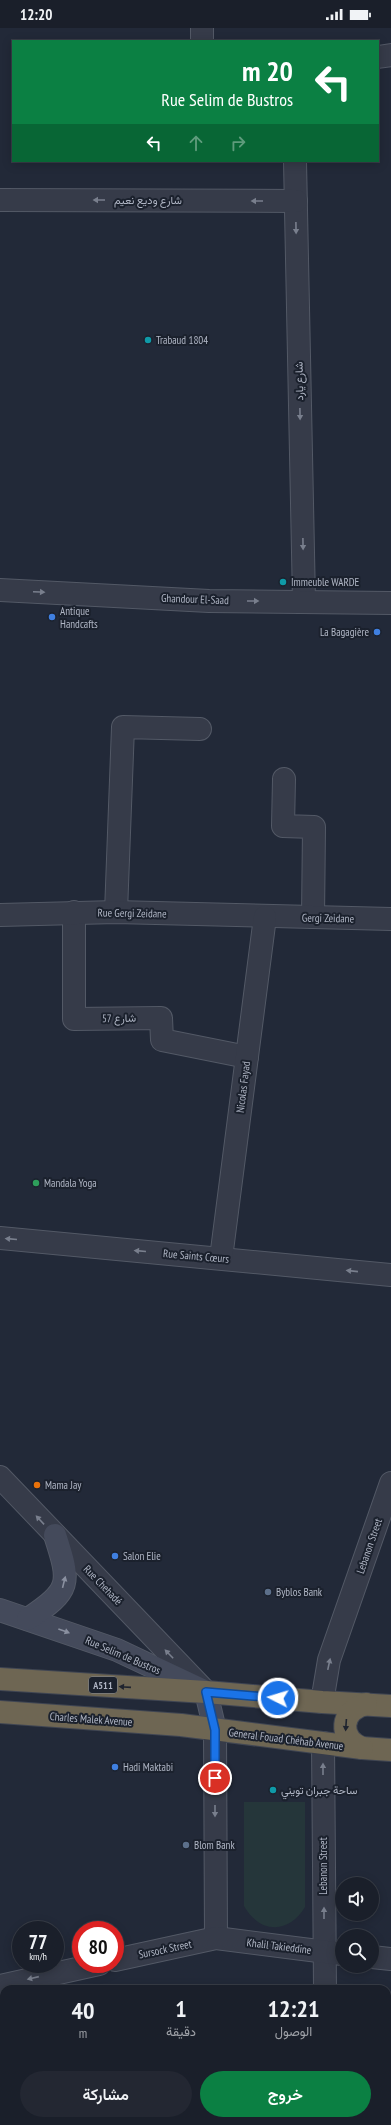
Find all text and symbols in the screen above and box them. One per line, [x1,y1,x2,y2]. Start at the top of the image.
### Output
text: 12:20 [20,5,52,24]
text: 20 m [242,52,293,89]
icon: left [307,56,359,108]
text: Rue Selim de Bustros [161,88,293,111]
icon: left [143,132,165,154]
icon: ahead [185,132,207,154]
icon: right [227,132,249,154]
street label: شارع وديع نعيم [114,193,182,208]
one-way arrow [92,197,105,203]
one-way arrow [250,198,263,204]
one-way arrow [293,222,299,235]
place label: Trabaud 1804 [156,333,208,347]
marker: Trabaud 1804 [143,335,153,345]
street label: شارع يارد [292,361,307,401]
one-way arrow [297,408,303,421]
one-way arrow [299,538,306,550]
place label: Immeuble WARDE [291,575,360,589]
marker: Immeuble WARDE [278,577,288,587]
one-way arrow [33,588,45,595]
street label: Ghandour El-Saad [161,591,229,607]
one-way arrow [247,598,260,604]
place label: Antique Handcafts [60,604,98,631]
marker: Antique Handcafts [47,612,57,622]
place label: La Bagagière [320,625,369,639]
marker: La Bagagière [372,627,382,637]
street label: Rue Gergi Zeidane [97,905,167,921]
street label: Gergi Zeidane [302,911,355,925]
street label: شارع 57 [102,1011,137,1026]
street label: Nicolas Fayad [233,1060,253,1114]
place label: Mandala Yoga [44,1176,97,1190]
marker: Mandala Yoga [31,1178,41,1188]
one-way arrow [5,1236,17,1243]
street label: Rue Saints Cœurs [162,1246,230,1266]
one-way arrow [134,1247,146,1254]
one-way arrow [346,1267,358,1274]
place label: Mama Jay [45,1478,82,1492]
marker: Mama Jay [32,1480,42,1490]
one-way arrow [35,1515,45,1525]
street label: Lebanon Street [353,1517,385,1575]
place label: Salon Elie [123,1549,161,1563]
marker: Salon Elie [110,1551,120,1561]
street label: Rue Chehadé [81,1562,126,1608]
one-way arrow [61,1576,67,1588]
place label: Byblos Bank [276,1585,323,1599]
marker: Byblos Bank [263,1587,273,1597]
one-way arrow [58,1629,70,1635]
street label: Rue Selim de Bustros [83,1633,163,1677]
one-way arrow [164,1649,174,1659]
one-way arrow [326,1658,332,1670]
road number: A511 [89,1677,117,1693]
position arrow [257,1677,299,1719]
one-way arrow [119,1683,131,1690]
street label: Charles Malek Avenue [49,1709,133,1729]
one-way arrow [343,1719,350,1731]
street label: General Fouad Chéhab Avenue [228,1725,345,1753]
place label: Hadi Maktabi [123,1760,173,1774]
pin [198,1761,232,1795]
marker: Hadi Maktabi [110,1762,120,1772]
one-way arrow [320,1762,326,1775]
icon: arrive [204,1767,226,1789]
place label: ساحة جبران تويني [281,1783,358,1800]
marker: ساحة جبران تويني [268,1785,278,1795]
one-way arrow [212,1805,218,1818]
street label: Lebanon Street [316,1837,330,1895]
place label: Blom Bank [194,1838,235,1852]
marker: Blom Bank [181,1840,191,1850]
map controls [335,1877,379,1973]
button: sound [335,1877,379,1921]
one-way arrow [321,1906,327,1919]
speed limit sign: 80 [72,1921,124,1973]
text: 77 [28,1929,48,1955]
button: search [335,1929,379,1973]
street label: Khalil Takieddine [246,1935,313,1957]
street label: Sursock Street [137,1937,193,1961]
text: km/h [29,1950,47,1963]
one-way arrow [27,1976,40,1982]
text: 1 [175,1993,187,2024]
text: 12:21 [268,1993,320,2024]
text: 40 [72,1995,94,2026]
text: دقيقة [166,2023,196,2040]
text: الوصول [275,2023,312,2040]
text: m [79,2025,87,2042]
button: مشاركة [20,2071,192,2117]
button: خروج [200,2071,371,2117]

